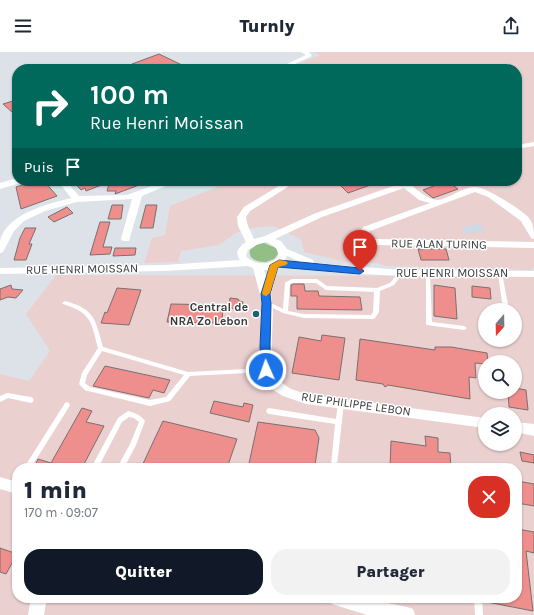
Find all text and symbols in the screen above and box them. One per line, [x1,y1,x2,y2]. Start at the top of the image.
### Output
icon: menu [12,15,34,37]
text: Turnly [239,15,295,37]
icon: share [500,15,522,37]
text: 100 m [90,78,169,111]
icon: right [24,80,76,132]
text: Rue Henri Moissan [90,112,244,134]
icon: arrive [62,156,84,178]
text: Puis [24,158,54,176]
pin [343,230,377,271]
icon: arrive [349,236,371,258]
street label: RUE ALAN TURING [391,236,487,252]
street label: RUE HENRI MOISSAN [26,261,138,277]
street label: RUE HENRI MOISSAN [396,266,508,280]
place label: Central de NRA Zo Lebon [170,300,248,328]
north arrow [478,303,522,347]
map controls [478,303,522,451]
marker: Central de NRA Zo Lebon [251,309,261,319]
position arrow [245,349,287,391]
button: search [478,355,522,399]
street label: RUE PHILIPPE LEBON [300,389,412,419]
button: layers [478,407,522,451]
text: 1 min [24,476,87,504]
button: close [468,476,510,518]
text: 170 m · 09:07 [24,505,98,520]
button: Quitter [24,549,263,595]
button: Partager [271,549,510,595]

